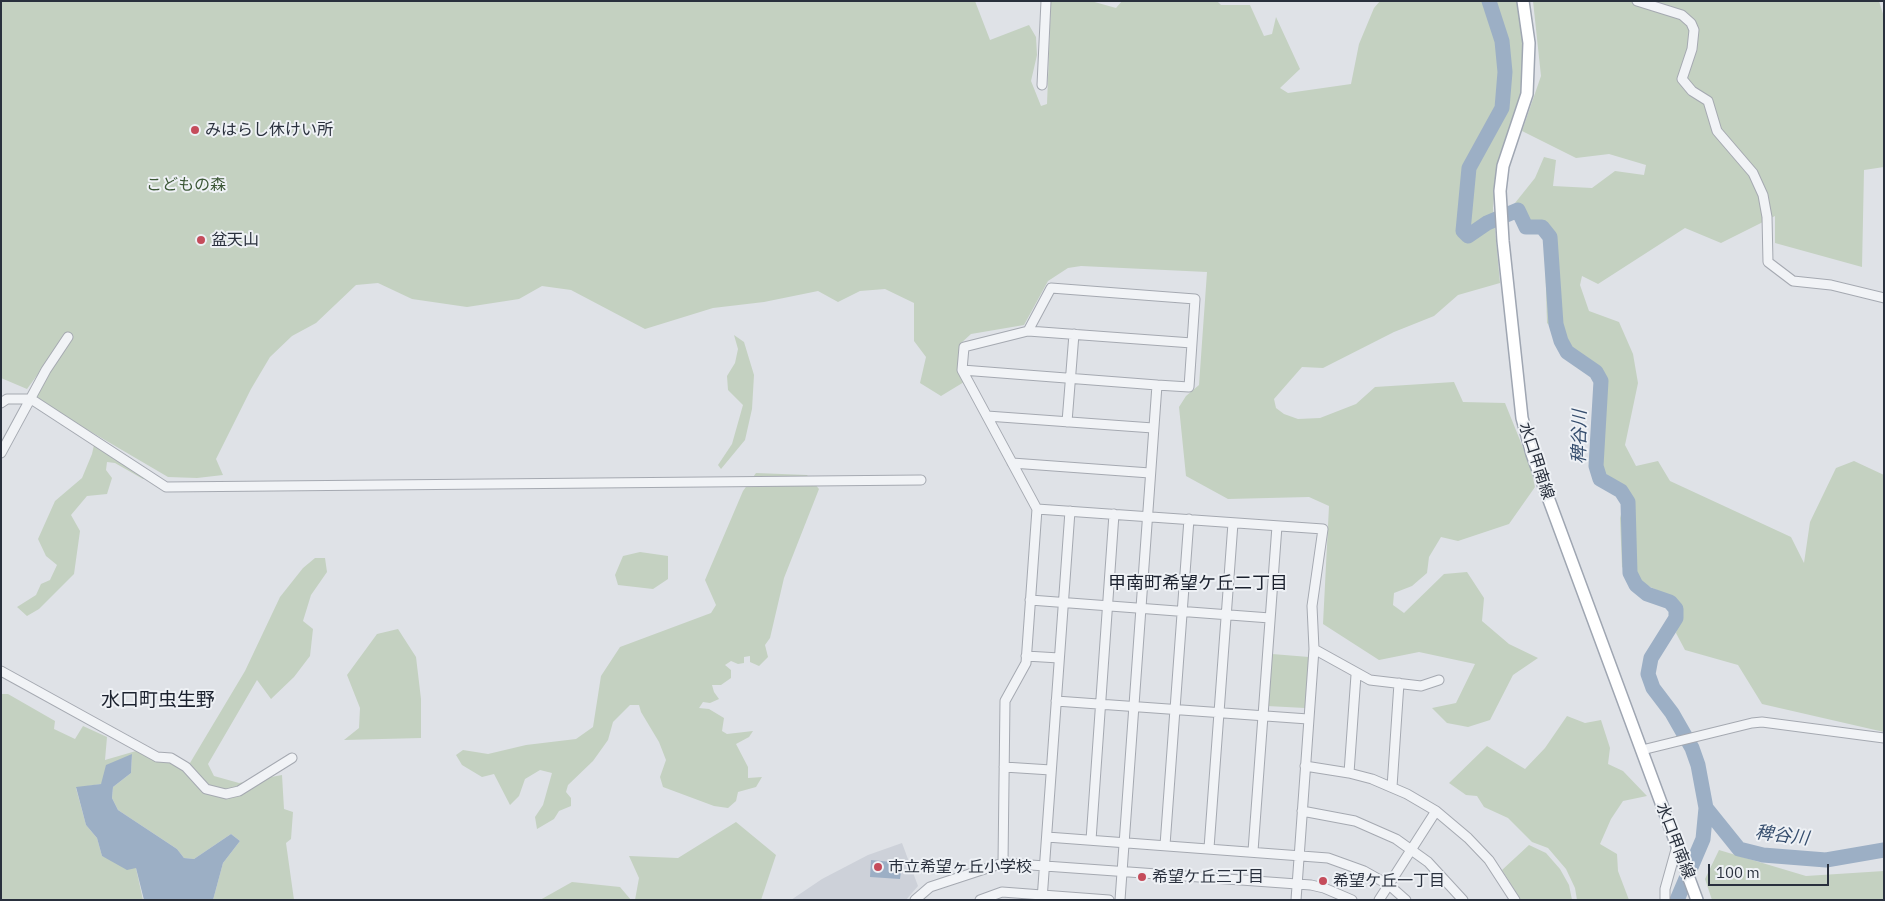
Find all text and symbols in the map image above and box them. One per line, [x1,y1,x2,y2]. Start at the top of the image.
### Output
place label: みはらし休けい所 [205,120,333,140]
marker: みはらし休けい所 [189,124,201,136]
park label: こどもの森 [146,175,226,195]
place label: 盆天山 [211,230,259,250]
marker: 盆天山 [195,234,207,246]
water label: 稗谷川 [1569,410,1591,464]
street label: 水口甲南線 [1515,420,1557,502]
district label: 甲南町希望ケ丘二丁目 [1108,573,1288,595]
district label: 水口町虫生野 [101,690,215,712]
street label: 水口甲南線 [1652,800,1698,882]
water label: 稗谷川 [1754,822,1810,850]
scale bar [1710,854,1831,886]
place label: 市立希望ヶ丘小学校 [888,857,1032,877]
marker: 市立希望ヶ丘小学校 [872,861,884,873]
text: 100 m [1716,863,1760,882]
place label: 希望ケ丘三丁目 [1152,867,1264,887]
marker: 希望ケ丘三丁目 [1136,871,1148,883]
place label: 希望ケ丘一丁目 [1333,871,1445,891]
marker: 希望ケ丘一丁目 [1317,875,1329,887]

